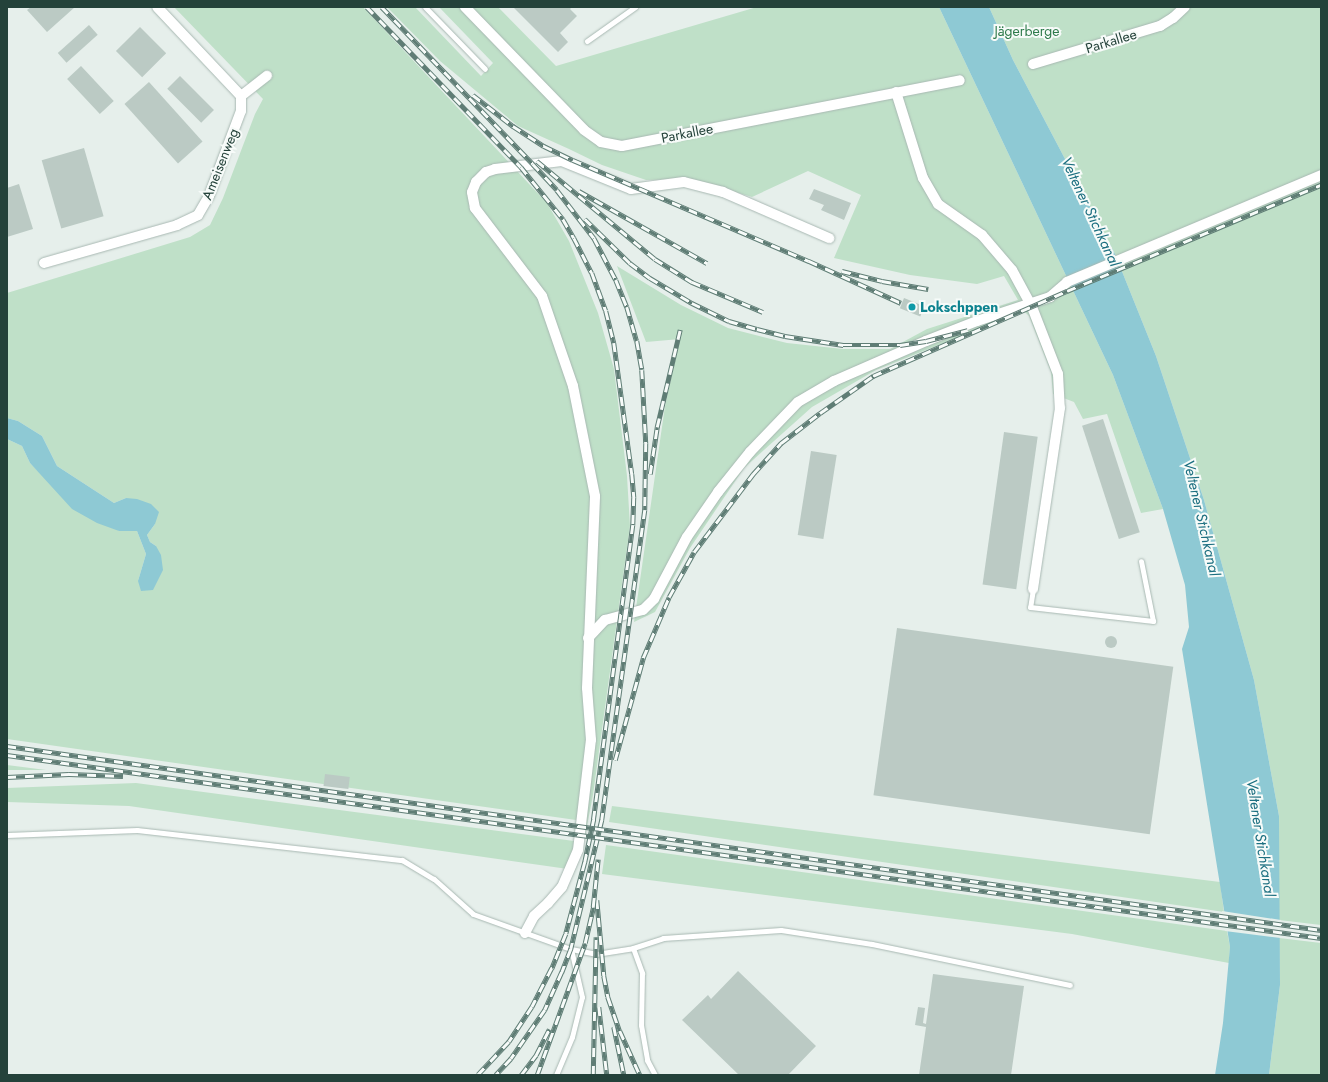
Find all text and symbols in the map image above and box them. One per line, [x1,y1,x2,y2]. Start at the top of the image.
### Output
park label: Jägerberge [994,23,1060,39]
street label: Parkallee [1083,25,1139,57]
street label: Parkallee [660,120,714,146]
street label: Ameisenweg [198,126,242,202]
water label: Veltener Stichkanal [1057,154,1123,270]
place label: Lokschppen [920,299,998,315]
marker: Lokschppen [907,302,917,312]
water label: Veltener Stichkanal [1179,458,1223,578]
water label: Veltener Stichkanal [1242,778,1278,898]

